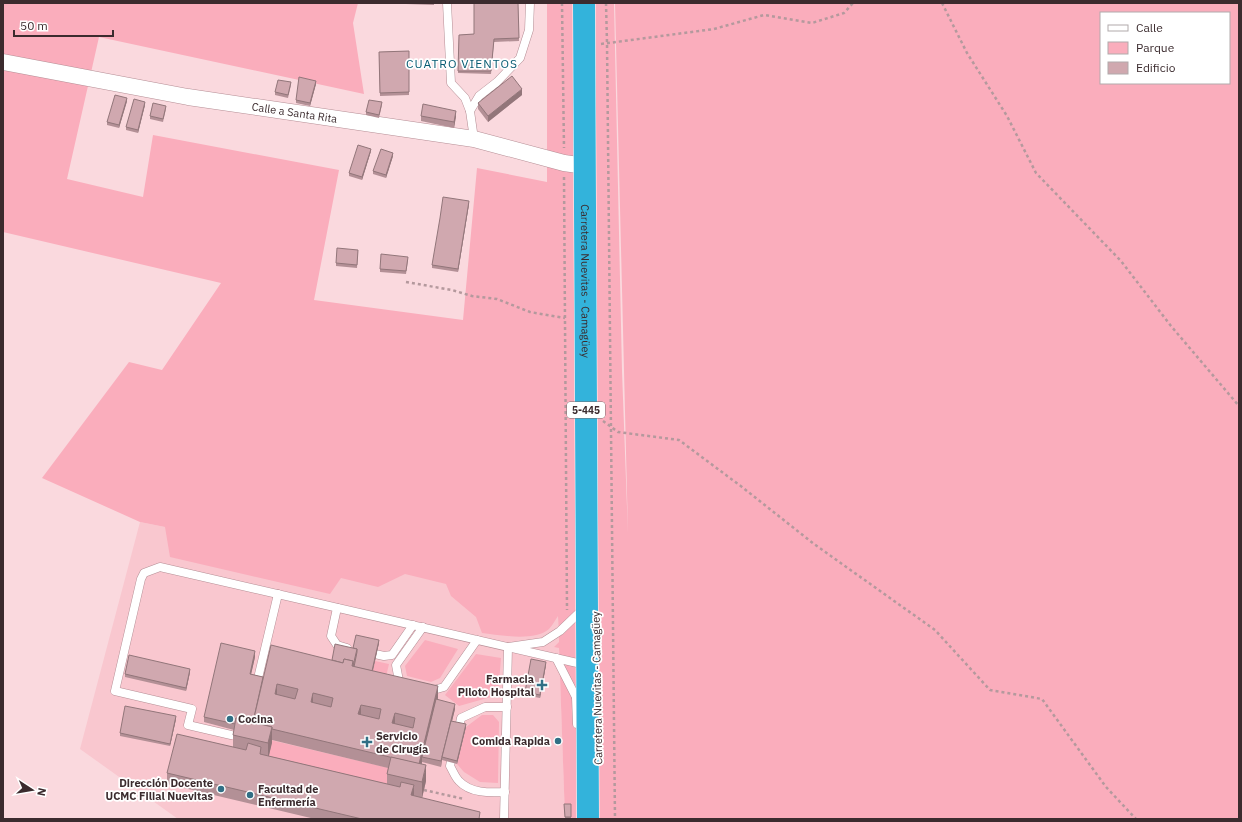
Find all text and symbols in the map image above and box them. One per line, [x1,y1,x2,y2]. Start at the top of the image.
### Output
scale bar [14,12,113,38]
legend [1100,12,1230,84]
text: 50 m [20,18,48,33]
text: Calle [1136,20,1163,35]
text: Parque [1136,40,1175,55]
district label: CUATRO VIENTOS [406,56,518,71]
text: Edificio [1136,60,1176,75]
street label: Calle a Santa Rita [251,99,338,126]
street label: Carretera Nuevitas - Camagüey [578,204,593,358]
road number: 5-445 [567,402,605,418]
street label: Carretera Nuevitas - Camagüey [589,611,605,765]
place label: Farmacia Piloto Hospital [458,672,535,699]
marker: Farmacia Piloto Hospital [537,680,547,690]
place label: Cocina [238,712,273,726]
marker: Cocina [225,714,235,724]
place label: Servicio de Cirugía [376,729,428,756]
place label: Comida Rapida [472,734,550,748]
marker: Servicio de Cirugía [361,736,373,748]
marker: Comida Rapida [553,736,563,746]
north arrow [12,770,52,810]
place label: Dirección Docente UCMC Filial Nuevitas [106,776,213,803]
place label: Facultad de Enfermería [258,782,318,809]
marker: Dirección Docente UCMC Filial Nuevitas [216,784,226,794]
text: N [34,787,49,797]
marker: Facultad de Enfermería [245,790,255,800]

